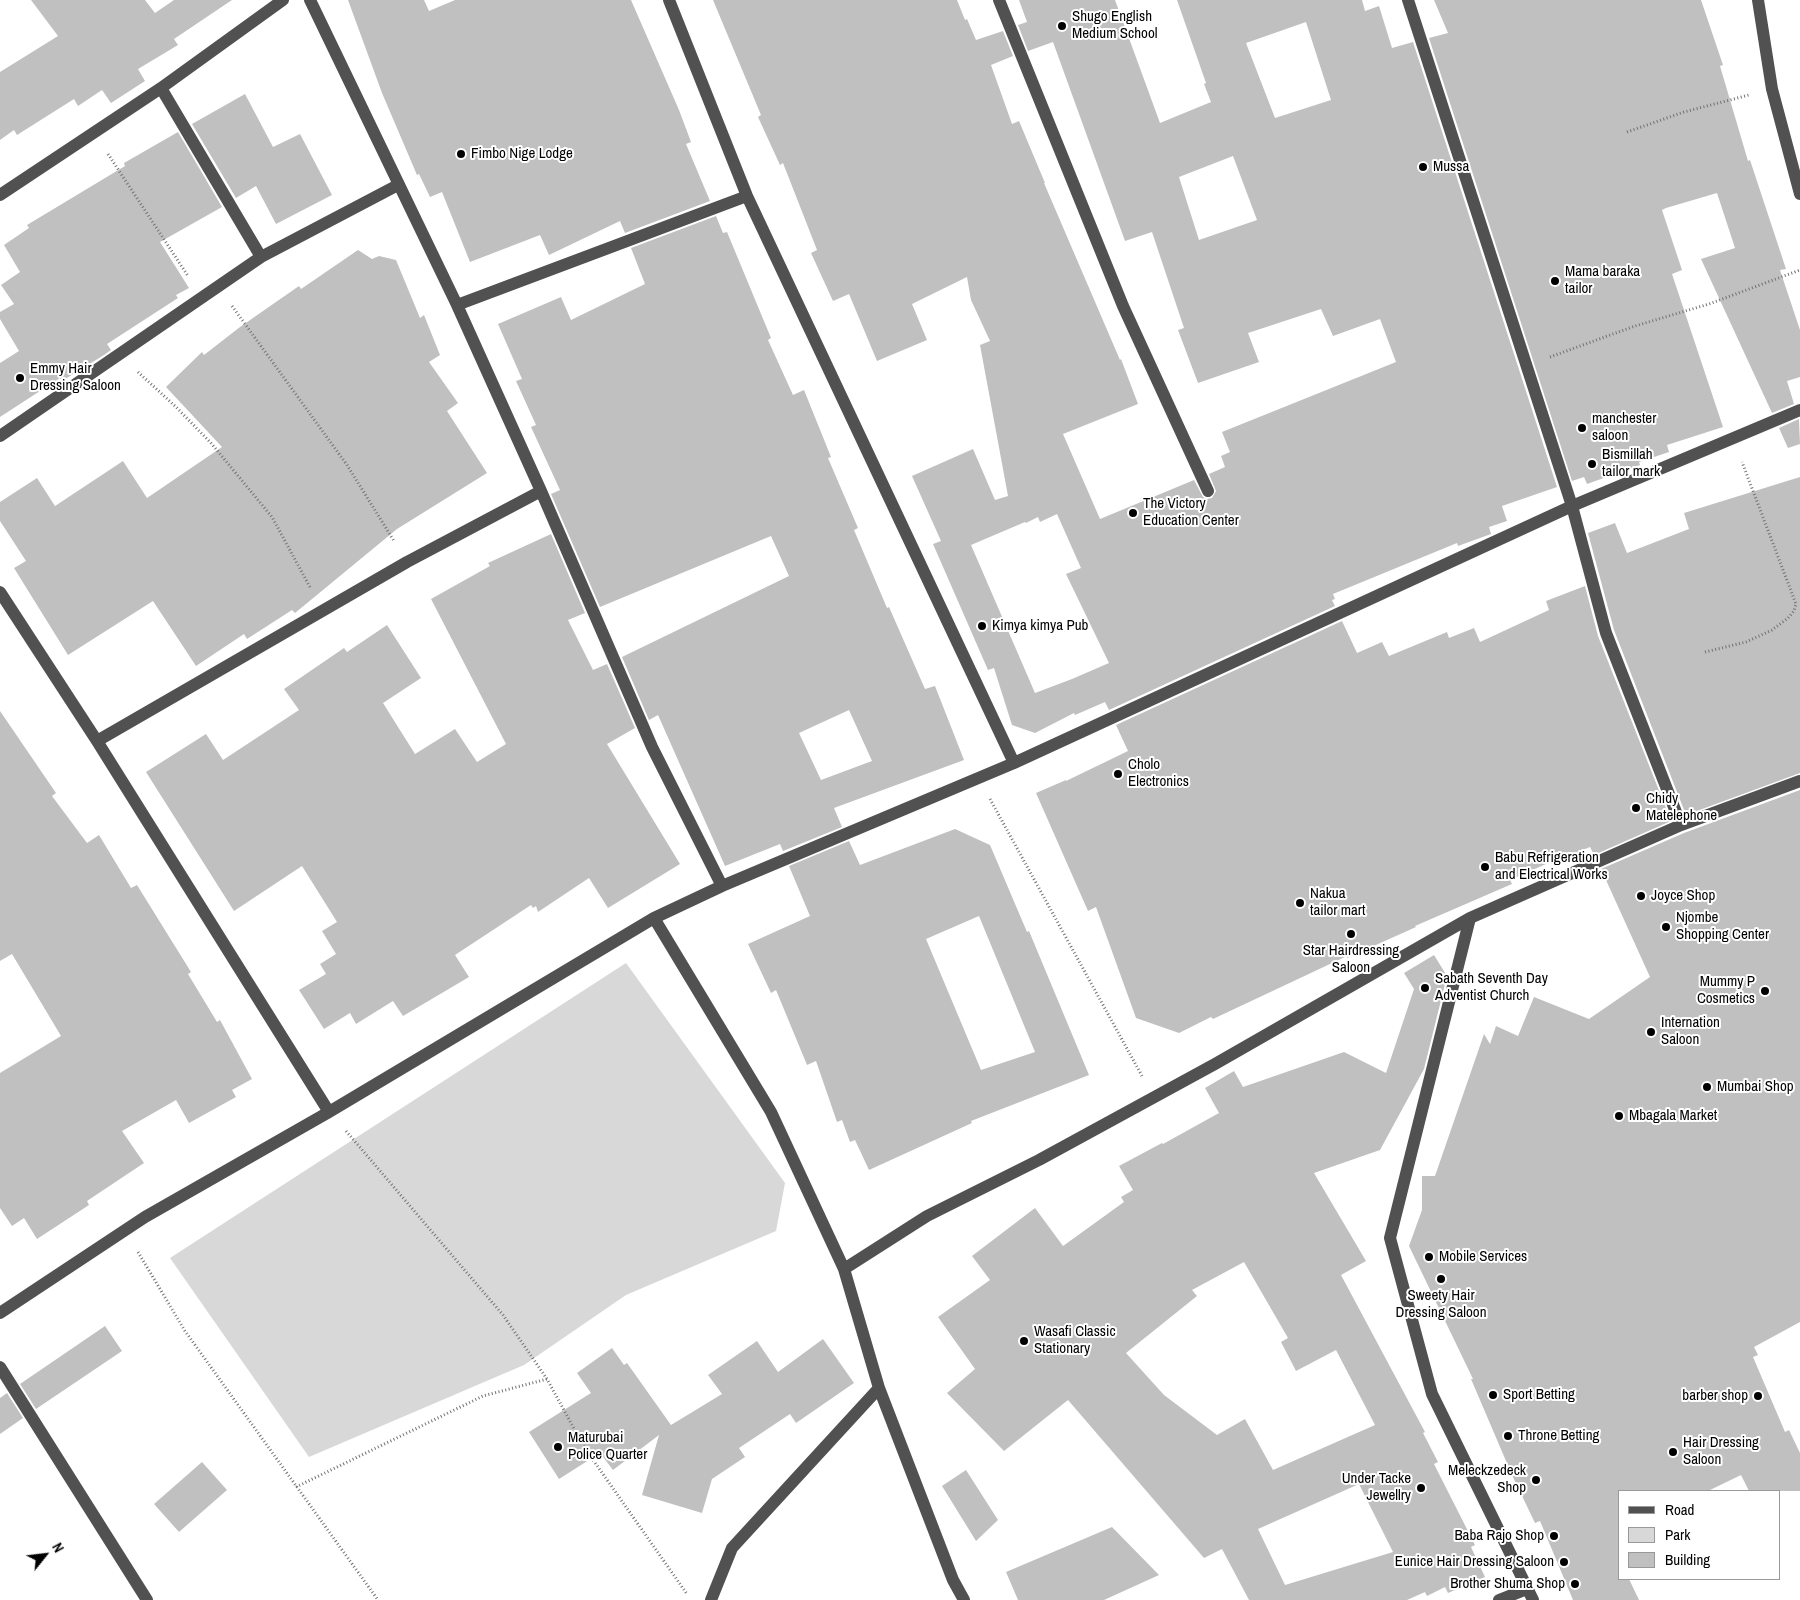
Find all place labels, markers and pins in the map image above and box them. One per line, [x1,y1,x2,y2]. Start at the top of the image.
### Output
place label: Shugo English Medium School [1072,8,1157,43]
marker: Shugo English Medium School [1056,20,1068,32]
place label: Fimbo Nige Lodge [471,145,573,163]
marker: Fimbo Nige Lodge [455,148,467,160]
place label: Mussa [1433,158,1469,176]
marker: Mussa [1417,161,1429,173]
place label: Mama baraka tailor [1565,263,1640,298]
marker: Mama baraka tailor [1549,275,1561,287]
place label: Emmy Hair Dressing Saloon [30,360,121,395]
marker: Emmy Hair Dressing Saloon [14,372,26,384]
place label: manchester saloon [1592,410,1656,445]
marker: manchester saloon [1576,422,1588,434]
place label: Bismillah tailor mark [1602,446,1660,481]
marker: Bismillah tailor mark [1586,458,1598,470]
place label: The Victory Education Center [1143,495,1239,530]
marker: The Victory Education Center [1127,507,1139,519]
place label: Kimya kimya Pub [992,617,1088,635]
marker: Kimya kimya Pub [976,620,988,632]
place label: Cholo Electronics [1128,756,1189,791]
marker: Cholo Electronics [1112,768,1124,780]
place label: Chidy Matelephone [1646,790,1717,825]
marker: Chidy Matelephone [1630,802,1642,814]
place label: Babu Refrigeration and Electrical Works [1495,849,1608,884]
marker: Babu Refrigeration and Electrical Works [1479,861,1491,873]
place label: Nakua tailor mart [1310,885,1365,920]
place label: Joyce Shop [1651,887,1715,905]
marker: Joyce Shop [1635,890,1647,902]
marker: Nakua tailor mart [1294,897,1306,909]
place label: Njombe Shopping Center [1676,909,1769,944]
marker: Njombe Shopping Center [1660,921,1672,933]
marker: Star Hairdressing Saloon [1345,928,1357,940]
place label: Star Hairdressing Saloon [1303,942,1399,977]
place label: Sabath Seventh Day Adventist Church [1435,970,1548,1005]
place label: Mummy P Cosmetics [1697,973,1755,1008]
marker: Sabath Seventh Day Adventist Church [1419,982,1431,994]
marker: Mummy P Cosmetics [1759,985,1771,997]
place label: Internation Saloon [1661,1014,1720,1049]
marker: Internation Saloon [1645,1026,1657,1038]
place label: Mumbai Shop [1717,1078,1794,1096]
marker: Mumbai Shop [1701,1081,1713,1093]
place label: Mbagala Market [1629,1107,1717,1125]
marker: Mbagala Market [1613,1110,1625,1122]
place label: Mobile Services [1439,1248,1527,1266]
marker: Mobile Services [1423,1251,1435,1263]
marker: Sweety Hair Dressing Saloon [1435,1273,1447,1285]
place label: Sweety Hair Dressing Saloon [1396,1287,1486,1322]
place label: Wasafi Classic Stationary [1034,1323,1116,1358]
marker: Wasafi Classic Stationary [1018,1335,1030,1347]
place label: Sport Betting [1503,1386,1575,1404]
place label: barber shop [1682,1387,1748,1405]
marker: Sport Betting [1487,1389,1499,1401]
marker: barber shop [1752,1390,1764,1402]
place label: Throne Betting [1518,1427,1599,1445]
place label: Maturubai Police Quarter [568,1429,647,1464]
marker: Throne Betting [1502,1430,1514,1442]
place label: Hair Dressing Saloon [1683,1434,1759,1469]
marker: Maturubai Police Quarter [552,1441,564,1453]
marker: Hair Dressing Saloon [1667,1446,1679,1458]
place label: Meleckzedeck Shop [1448,1462,1526,1497]
place label: Under Tacke Jewellry [1342,1470,1411,1505]
marker: Meleckzedeck Shop [1530,1474,1542,1486]
marker: Under Tacke Jewellry [1415,1482,1427,1494]
place label: Baba Rajo Shop [1454,1527,1544,1545]
marker: Baba Rajo Shop [1548,1530,1560,1542]
place label: Eunice Hair Dressing Saloon [1395,1553,1554,1571]
marker: Eunice Hair Dressing Saloon [1558,1556,1570,1568]
place label: Brother Shuma Shop [1450,1575,1565,1593]
marker: Brother Shuma Shop [1569,1578,1581,1590]

